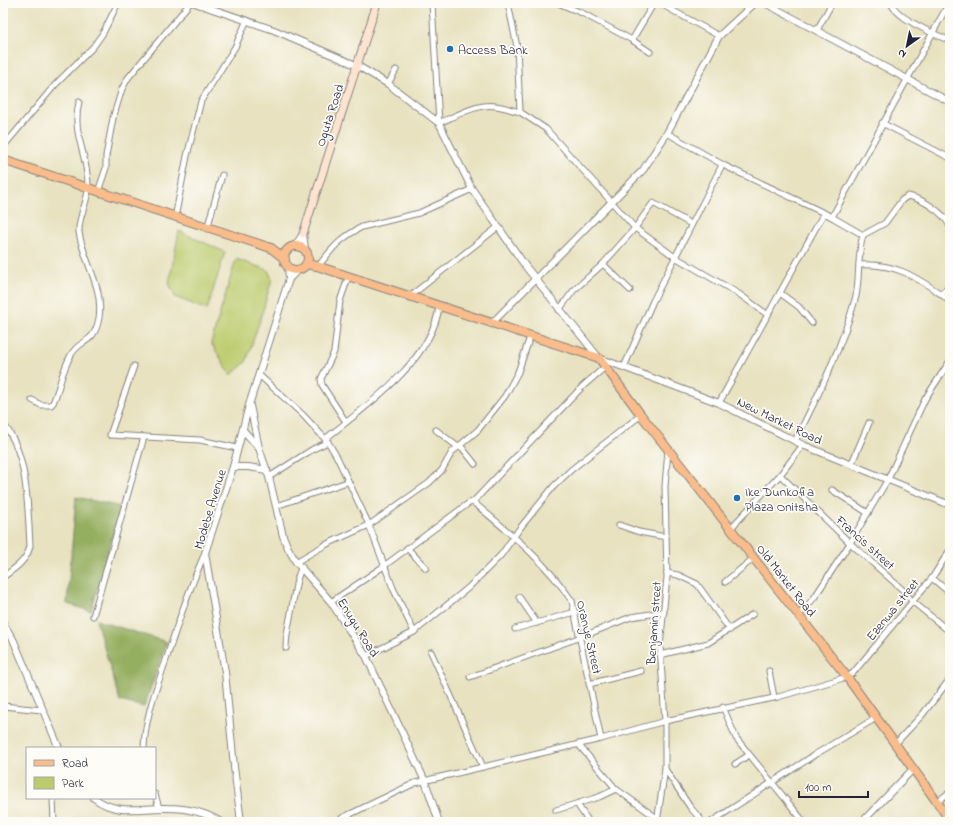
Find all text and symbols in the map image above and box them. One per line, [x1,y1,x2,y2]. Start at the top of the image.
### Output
north arrow [887,26,927,66]
place label: Access Bank [458,41,528,60]
marker: Access Bank [445,44,455,54]
text: N [895,45,910,62]
street label: Oguta Road [311,81,351,149]
street label: New Market Road [734,392,826,451]
street label: Modebe Avenue [189,467,232,552]
place label: Ike Dunkofia Plaza Onitsha [745,483,818,517]
marker: Ike Dunkofia Plaza Onitsha [732,493,742,503]
street label: Francis street [830,511,899,575]
street label: Old Market Road [751,541,821,622]
street label: Ezenwa street [862,574,925,645]
street label: Benjamin street [642,580,667,667]
street label: Enugu Road [331,595,384,662]
street label: Oranye Street [570,599,606,677]
legend [26,747,156,799]
text: Road [62,755,88,773]
scale bar [799,773,868,799]
text: Park [62,775,84,793]
text: 100 m [805,779,832,797]

